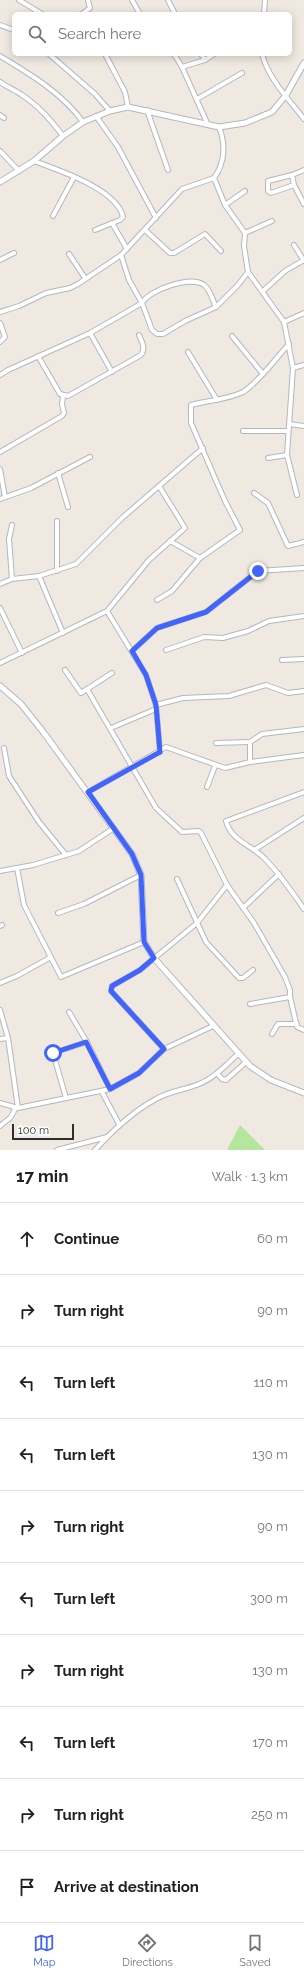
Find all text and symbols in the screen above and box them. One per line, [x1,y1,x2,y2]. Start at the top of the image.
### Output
search box [12,12,292,56]
icon: search [26,23,48,45]
text: Search here [58,25,141,43]
route end [249,562,267,580]
route start [44,1044,62,1062]
scale bar [12,1122,74,1141]
text: 100 m [18,1124,49,1137]
text: 17 min [16,1166,68,1186]
text: Walk · 1.3 km [211,1169,288,1184]
icon: ahead [16,1228,38,1250]
text: Continue [54,1230,119,1248]
text: 60 m [257,1231,288,1246]
icon: right [16,1300,38,1322]
text: Turn right [54,1302,124,1320]
text: 90 m [257,1303,288,1318]
icon: left [16,1372,38,1394]
text: Turn left [54,1374,115,1392]
text: 110 m [254,1375,288,1390]
icon: left [16,1444,38,1466]
text: Turn left [54,1446,115,1464]
text: 130 m [252,1447,288,1462]
icon: right [16,1516,38,1538]
text: Turn right [54,1518,124,1536]
text: 90 m [257,1519,288,1534]
icon: left [16,1588,38,1610]
text: Turn left [54,1590,115,1608]
text: 300 m [250,1591,288,1606]
icon: right [16,1660,38,1682]
text: Turn right [54,1662,124,1680]
text: 130 m [252,1663,288,1678]
icon: left [16,1732,38,1754]
text: Turn left [54,1734,115,1752]
text: 170 m [252,1735,288,1750]
icon: right [16,1804,38,1826]
text: Turn right [54,1806,124,1824]
text: 250 m [251,1807,288,1822]
icon: arrive [16,1876,38,1898]
text: Arrive at destination [54,1878,199,1896]
tab: Map [33,1932,56,1969]
tab: Directions [122,1932,173,1969]
tab: Saved [239,1932,271,1969]

